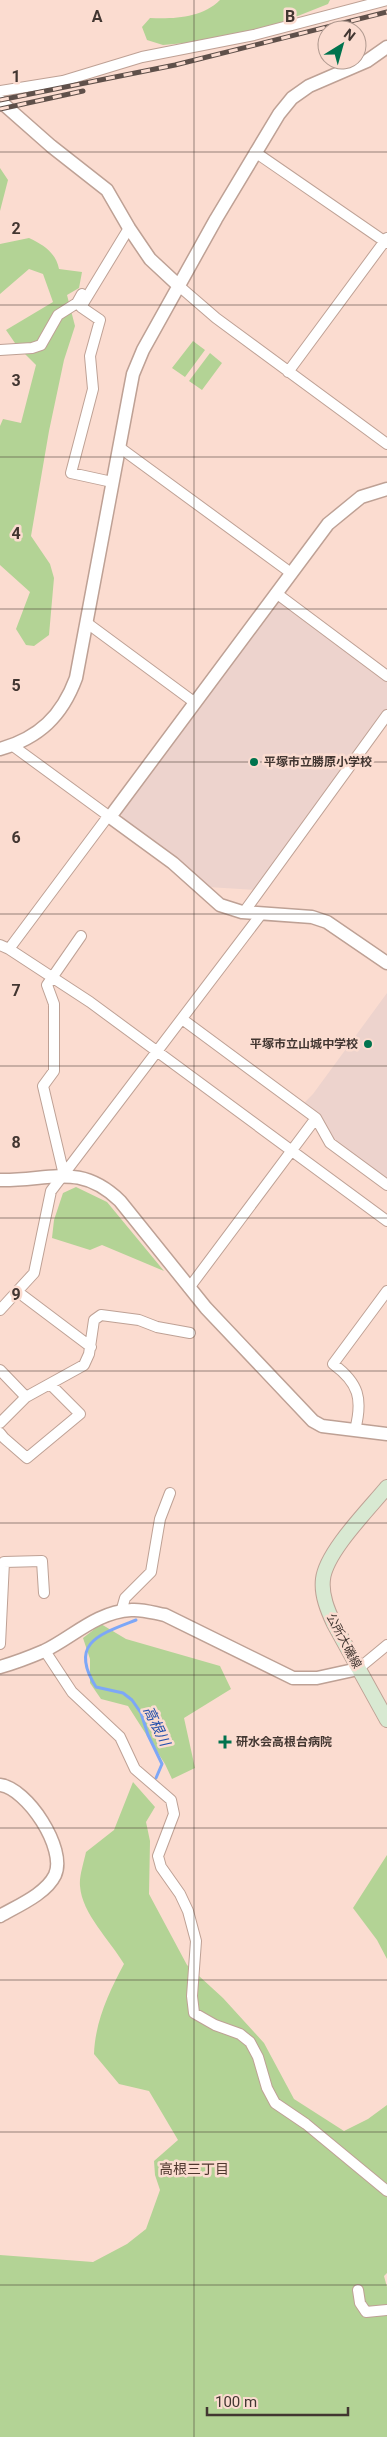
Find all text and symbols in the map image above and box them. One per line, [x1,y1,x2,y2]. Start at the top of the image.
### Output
text: A [92,7,103,26]
text: B [285,7,295,26]
north arrow [317,20,367,70]
text: N [341,25,359,44]
text: 1 [11,67,21,86]
text: 2 [11,219,21,238]
text: 3 [11,371,21,390]
text: 4 [11,524,21,543]
text: 5 [11,676,21,695]
place label: 平塚市立勝原小学校 [264,755,372,769]
marker: 平塚市立勝原小学校 [248,756,260,768]
text: 6 [11,828,21,847]
text: 7 [11,981,21,1000]
place label: 平塚市立山城中学校 [250,1037,358,1051]
marker: 平塚市立山城中学校 [362,1038,374,1050]
text: 8 [11,1133,21,1152]
text: 9 [11,1285,21,1304]
street label: 公所大磯線 [324,1611,364,1671]
water label: 高根川 [141,1704,174,1750]
marker: 研水会高根台病院 [218,1735,232,1749]
place label: 研水会高根台病院 [236,1735,332,1749]
district label: 高根三丁目 [159,2161,229,2177]
scale bar [207,2384,348,2416]
text: 100 m [215,2393,257,2411]

